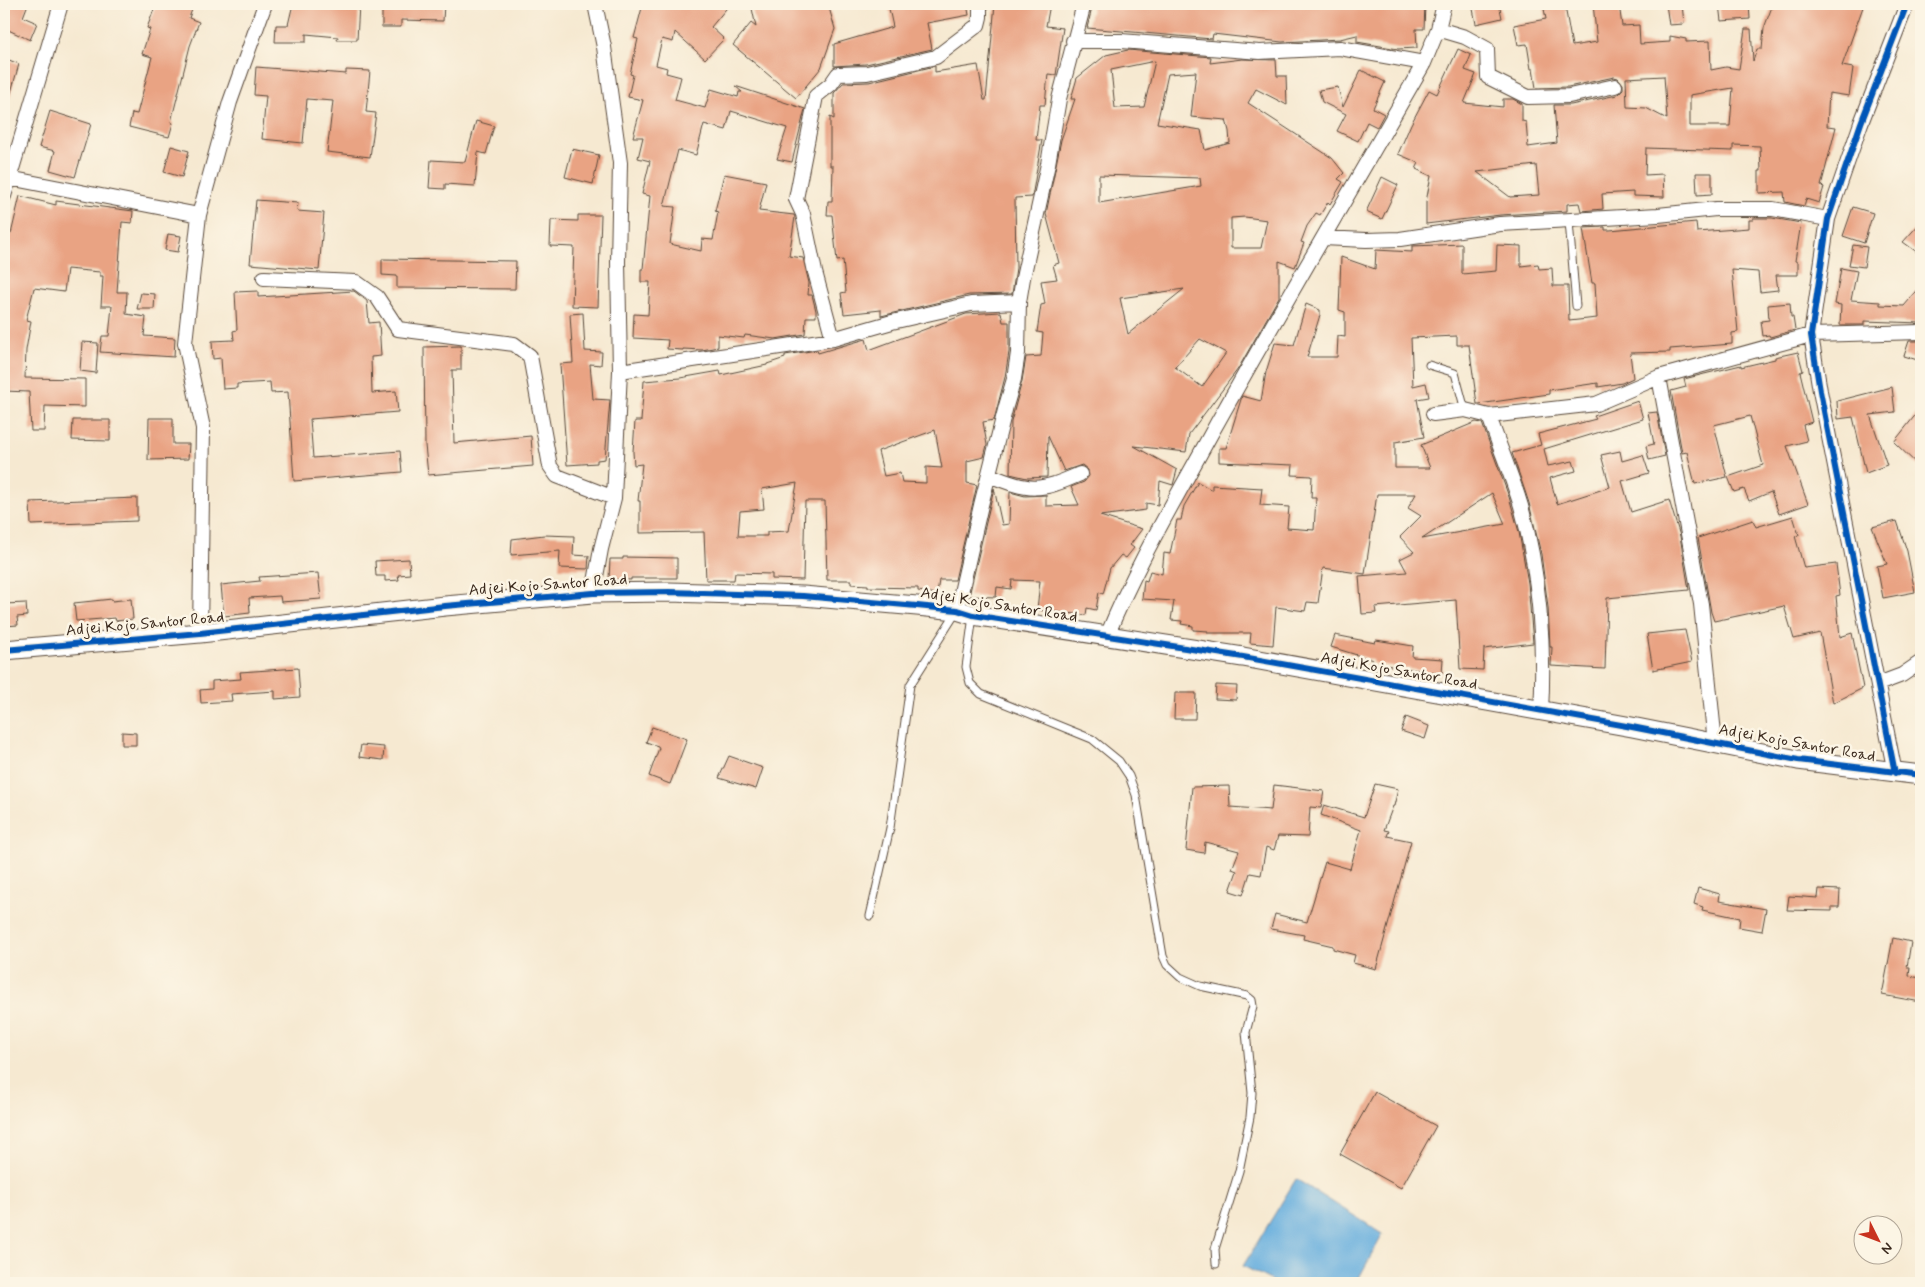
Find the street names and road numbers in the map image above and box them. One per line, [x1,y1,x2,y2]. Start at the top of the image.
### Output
street label: Adjei Kojo Santor Road [468,569,628,601]
street label: Adjei Kojo Santor Road [919,582,1079,628]
street label: Adjei Kojo Santor Road [65,607,225,641]
street label: Adjei Kojo Santor Road [1319,647,1479,695]
street label: Adjei Kojo Santor Road [1717,719,1877,767]

